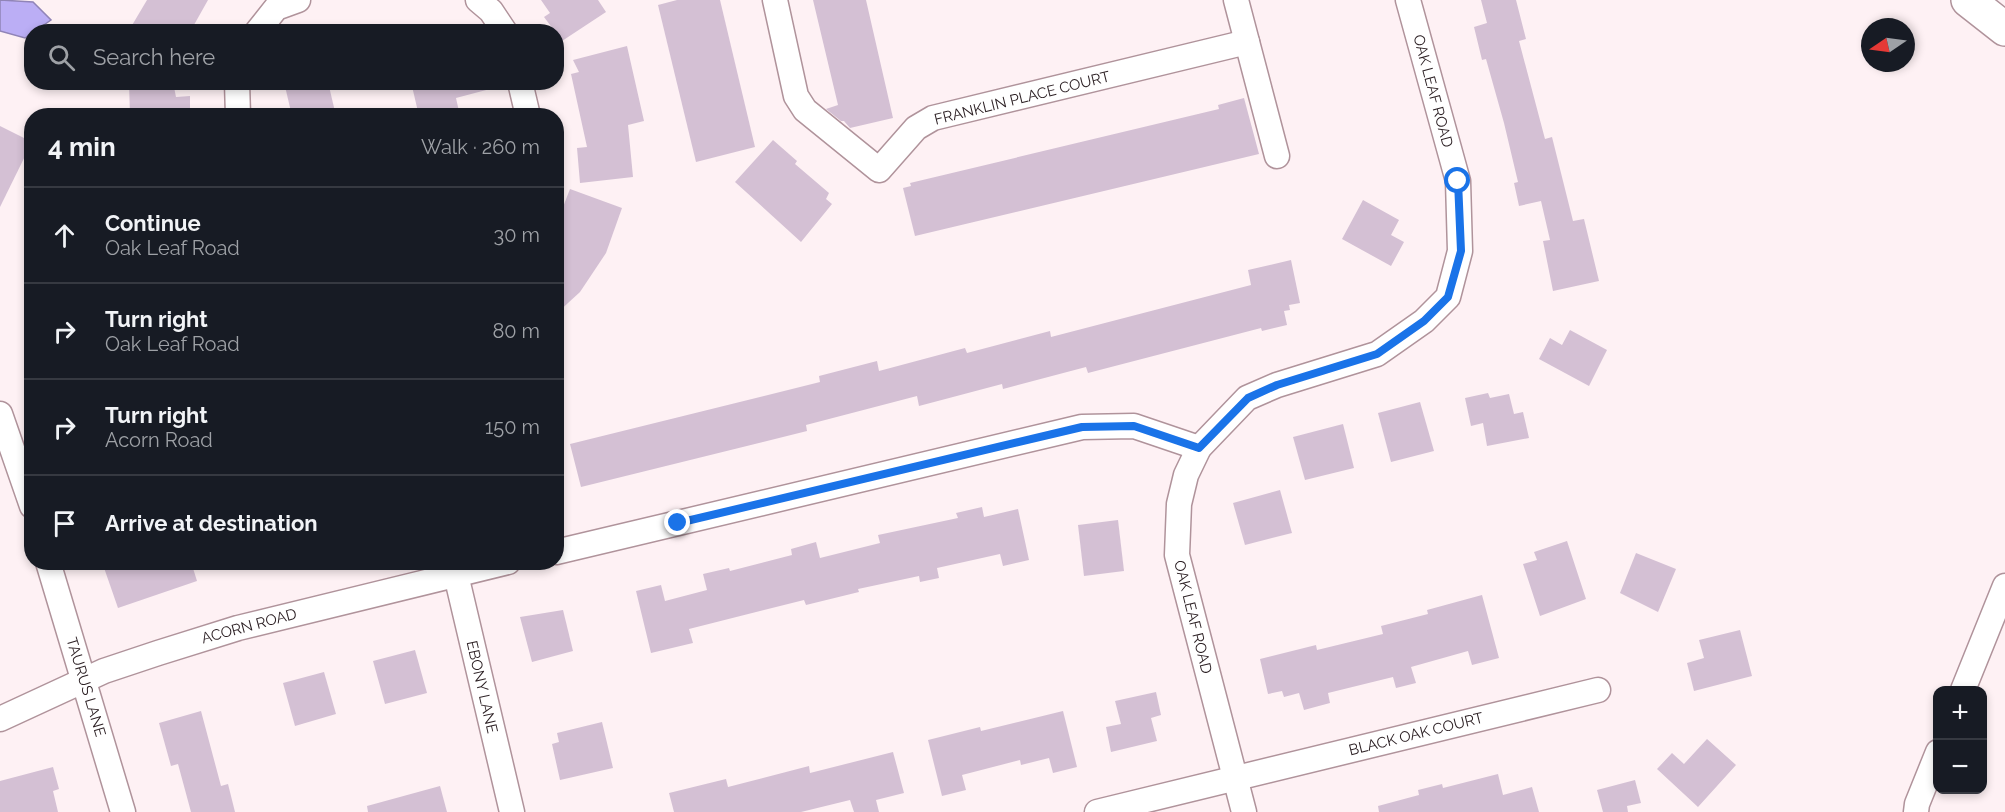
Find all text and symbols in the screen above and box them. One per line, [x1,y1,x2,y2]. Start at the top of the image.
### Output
north arrow [1861,18,1915,72]
search box [24,24,564,90]
street label: OAK LEAF ROAD [1409,33,1457,150]
icon: search [45,41,78,74]
text: Search here [93,44,215,70]
street label: FRANKLIN PLACE COURT [932,67,1112,129]
text: 4 min [48,132,116,162]
text: Walk · 260 m [421,135,540,159]
route start [1444,167,1470,193]
text: Continue [105,210,201,236]
icon: ahead [48,219,81,252]
text: 30 m [494,223,540,247]
text: Oak Leaf Road [105,236,240,260]
text: Turn right [105,306,208,332]
icon: right [48,315,81,348]
text: 80 m [492,319,540,343]
text: Oak Leaf Road [105,332,240,356]
text: Turn right [105,402,208,428]
icon: right [48,411,81,444]
text: 150 m [485,415,540,439]
text: Acorn Road [105,428,213,452]
icon: arrive [48,507,81,540]
route end [664,509,690,535]
text: Arrive at destination [105,510,318,536]
street label: OAK LEAF ROAD [1170,558,1216,676]
street label: ACORN ROAD [199,605,299,647]
street label: TAURUS LANE [62,635,110,739]
street label: EBONY LANE [463,639,501,735]
map controls [1933,686,1987,794]
button: + [1933,686,1987,740]
street label: BLACK OAK COURT [1347,709,1485,759]
button: − [1933,740,1987,794]

